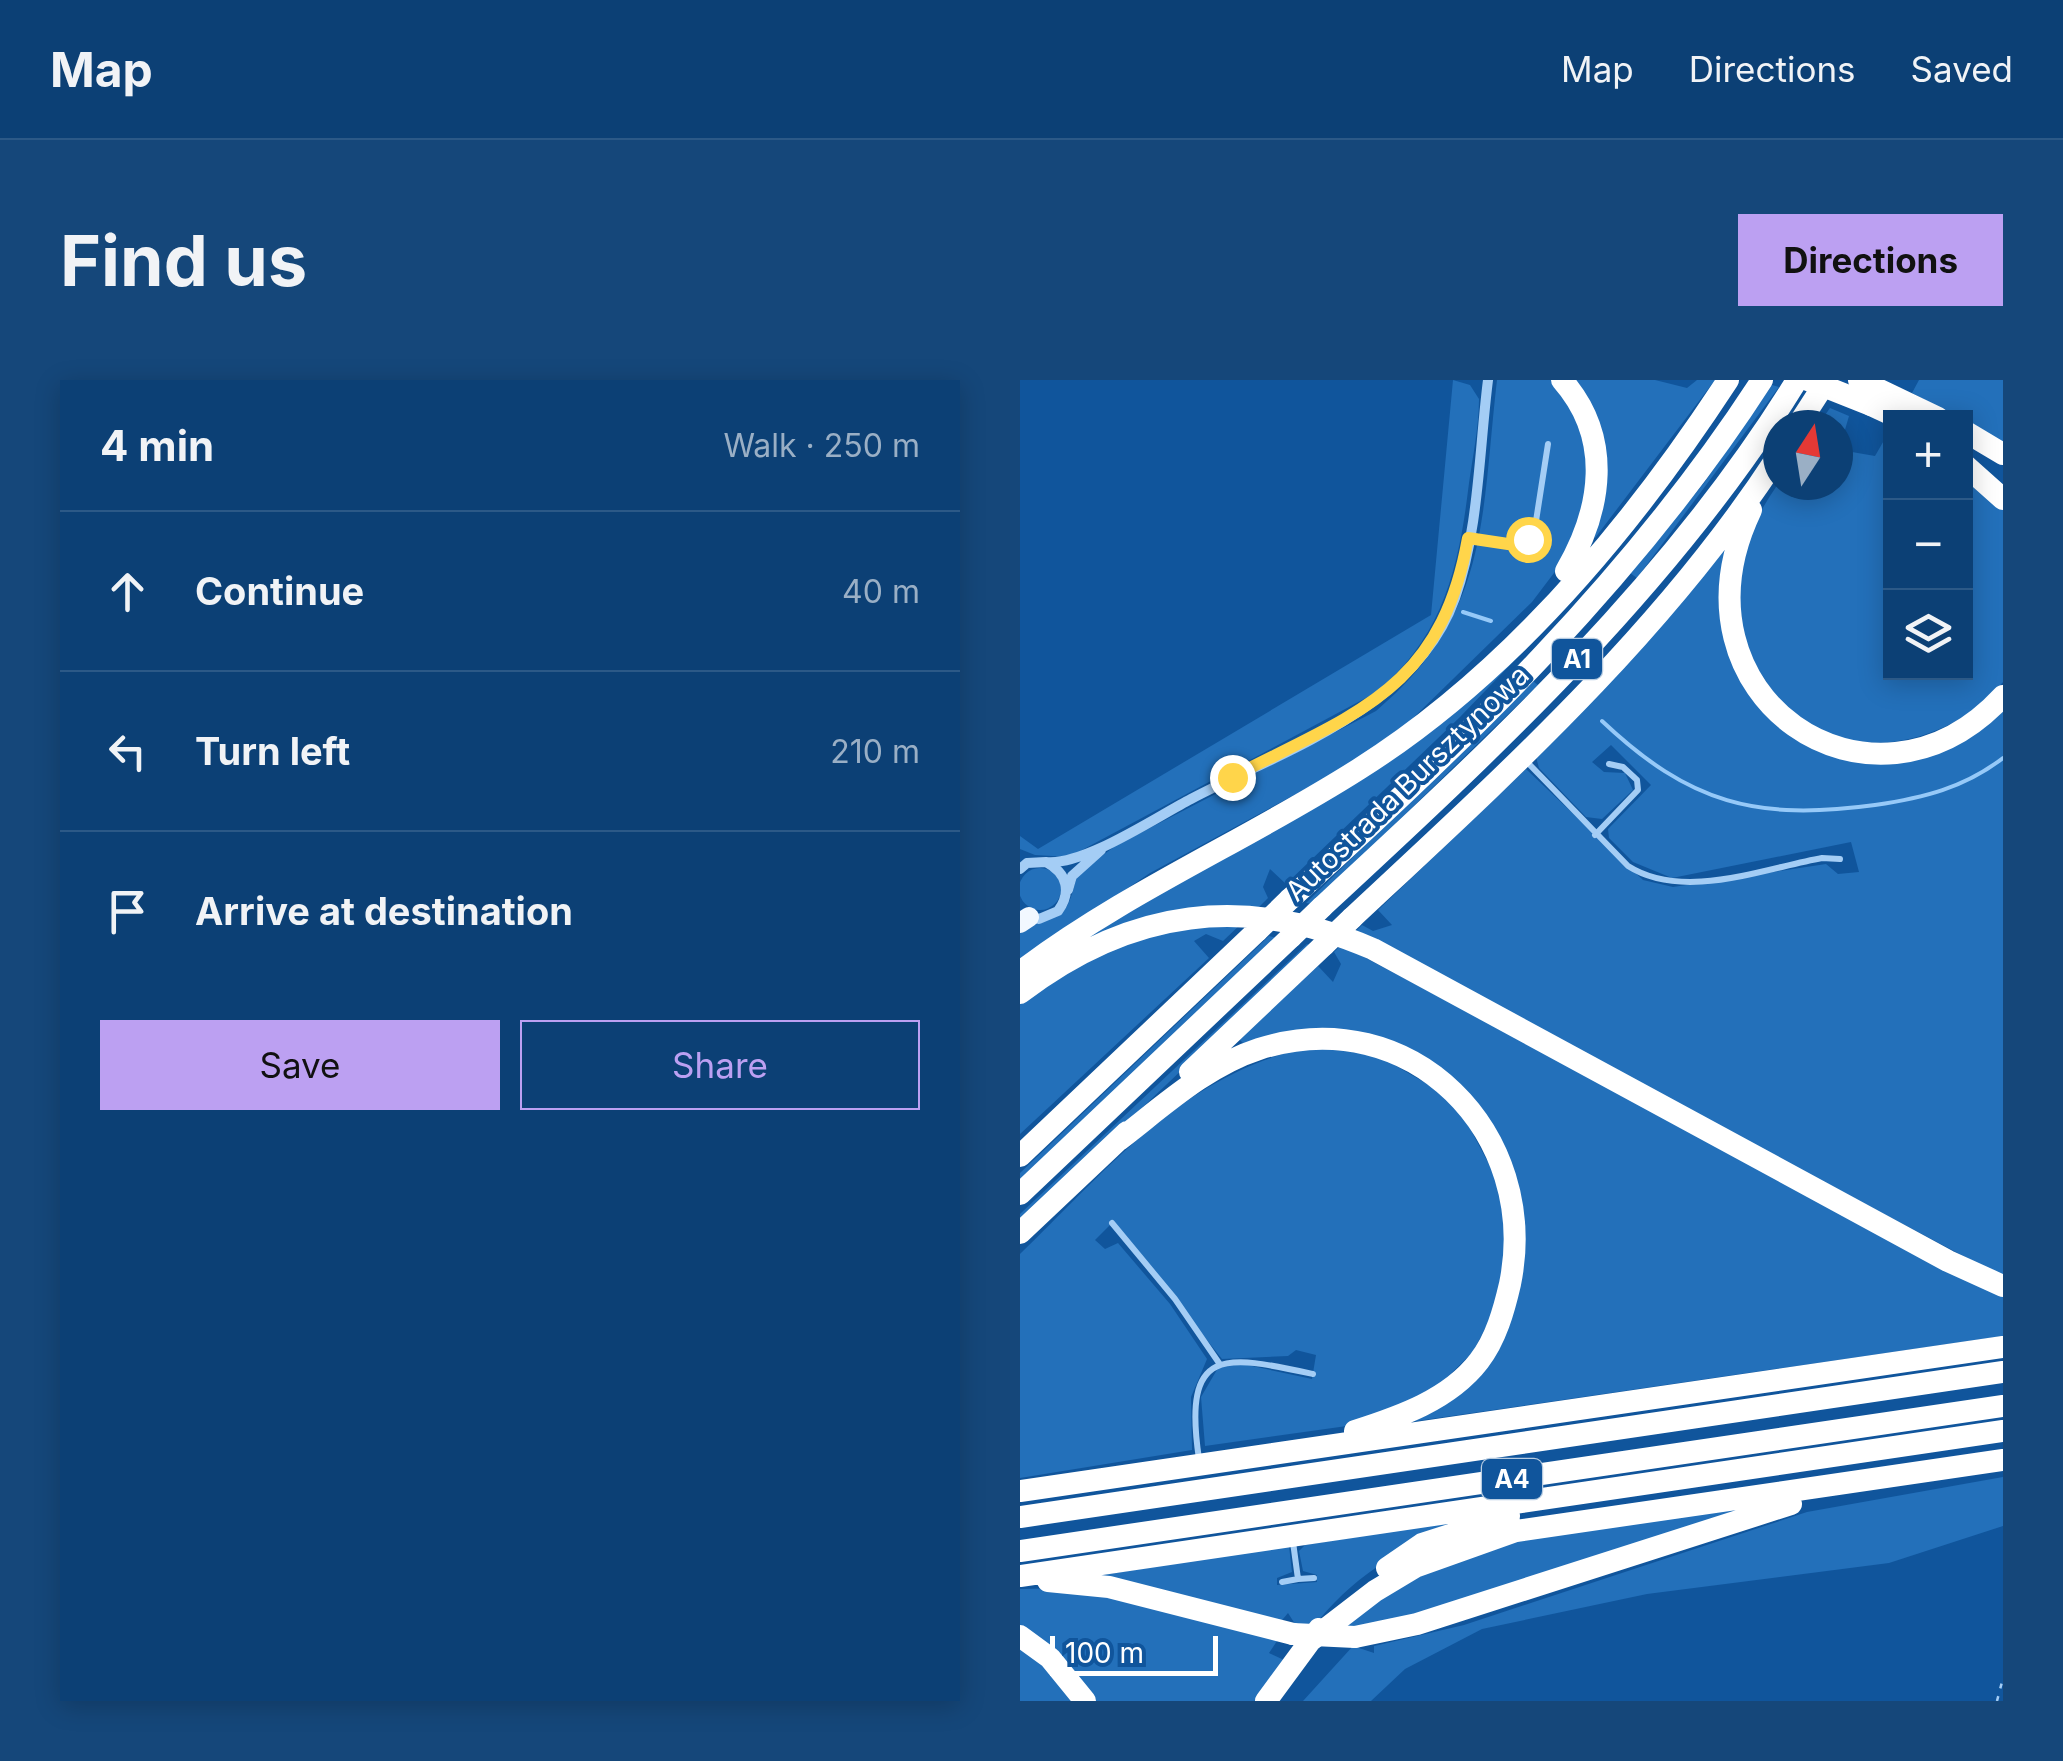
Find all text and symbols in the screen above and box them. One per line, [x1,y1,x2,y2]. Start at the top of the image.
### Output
text: Map [50,40,153,99]
text: Map [1561,48,1634,90]
text: Directions [1689,48,1856,90]
text: Saved [1911,48,2013,90]
button: Directions [1738,214,2003,306]
text: Find us [60,218,307,303]
north arrow [1763,410,1853,500]
map controls [1883,410,1973,680]
button: + [1883,410,1973,500]
text: 4 min [100,420,214,471]
text: Walk · 250 m [723,426,920,465]
button: − [1883,500,1973,590]
route start [1506,517,1552,563]
icon: ahead [100,564,155,619]
text: Continue [195,568,364,614]
text: 40 m [842,572,920,611]
button: layers [1883,590,1973,680]
road number: A1 [1552,639,1602,679]
street label: Autostrada Bursztynowa [1278,658,1536,908]
icon: left [100,724,155,779]
text: Turn left [195,728,350,774]
text: 210 m [830,732,920,771]
route end [1210,755,1256,801]
icon: arrive [100,884,155,939]
text: Arrive at destination [195,888,573,934]
button: Save [100,1020,500,1110]
button: Share [520,1020,920,1110]
road number: A4 [1482,1459,1542,1499]
scale bar [1050,1631,1218,1676]
text: 100 m [1065,1636,1144,1670]

